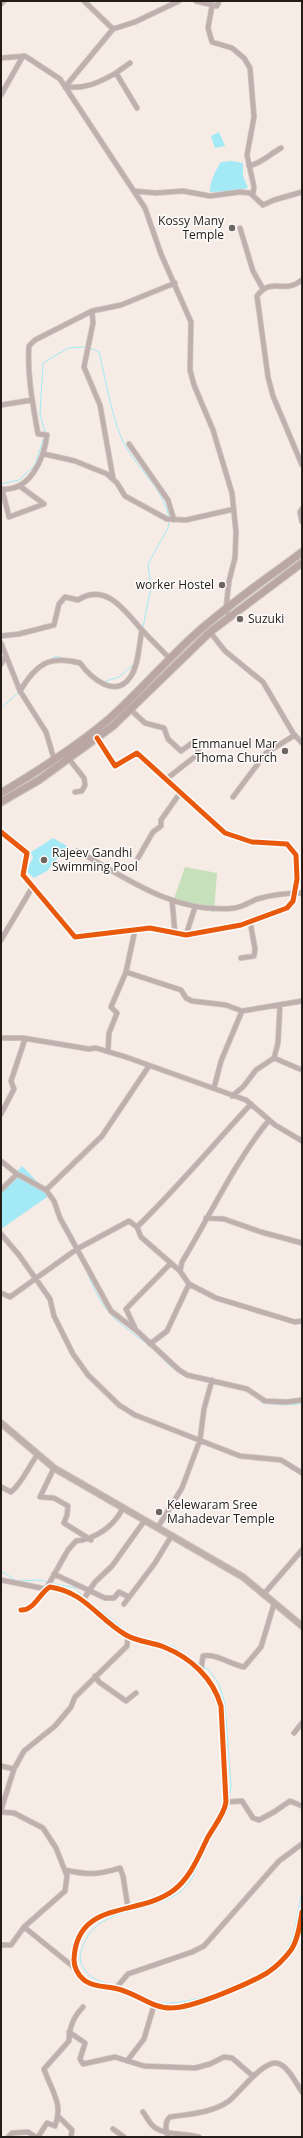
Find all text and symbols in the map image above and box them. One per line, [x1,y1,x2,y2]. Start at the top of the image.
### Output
place label: Kossy Many Temple [158,212,225,243]
marker: Kossy Many Temple [227,223,237,233]
place label: worker Hostel [136,576,214,593]
marker: worker Hostel [217,580,227,590]
place label: Suzuki [248,610,284,627]
marker: Suzuki [235,614,245,624]
place label: Emmanuel Mar Thoma Church [191,735,277,766]
marker: Emmanuel Mar Thoma Church [280,746,290,756]
place label: Rajeev Gandhi Swimming Pool [52,844,138,875]
marker: Rajeev Gandhi Swimming Pool [39,855,49,865]
place label: Kelewaram Sree Mahadevar Temple [167,1496,275,1527]
marker: Kelewaram Sree Mahadevar Temple [154,1507,164,1517]

